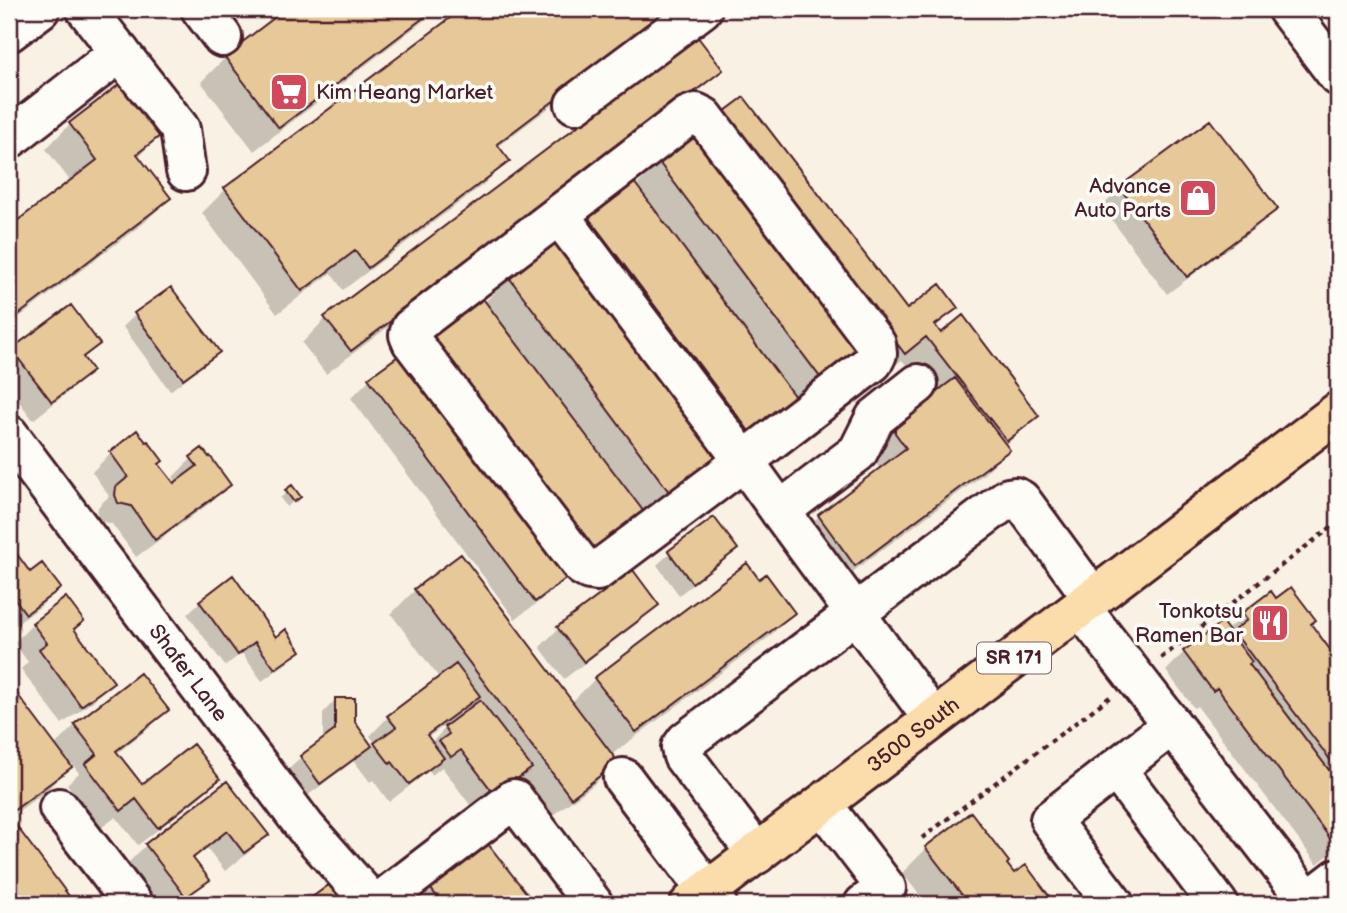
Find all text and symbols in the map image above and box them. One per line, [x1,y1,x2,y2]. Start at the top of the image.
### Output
supermarket icon: Kim Heang Market [268,71,310,113]
place label: Kim Heang Market [316,80,494,105]
place label: Advance Auto Parts [1075,174,1171,223]
shop icon: Advance Auto Parts [1177,177,1219,219]
place label: Tonkotsu Ramen Bar [1135,599,1243,648]
restaurant icon: Tonkotsu Ramen Bar [1249,602,1291,644]
street label: Shafer Lane [144,619,233,726]
road number: SR 171 [977,642,1051,674]
street label: 3500 South [862,692,964,778]

